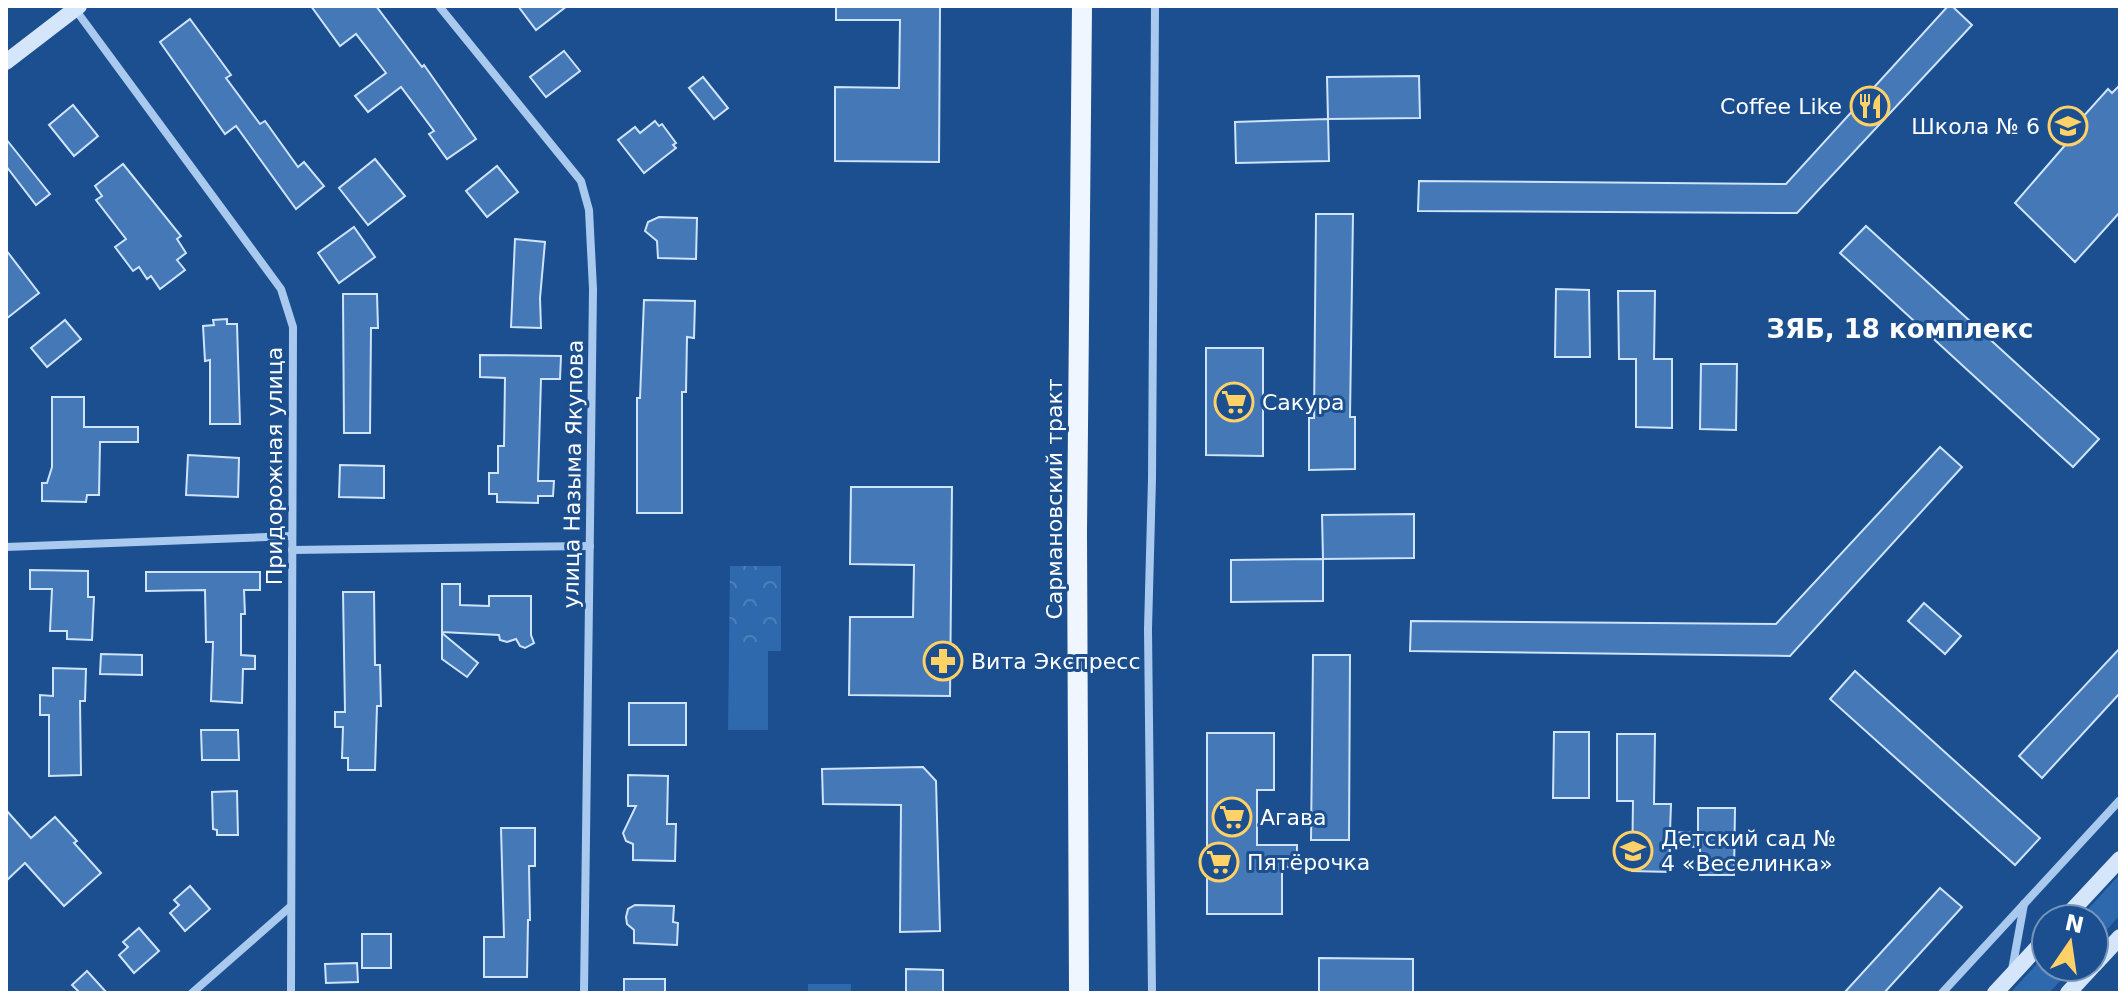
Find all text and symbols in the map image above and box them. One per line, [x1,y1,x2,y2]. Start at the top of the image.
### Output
restaurant icon: Coffee Like [1849,85,1891,127]
place label: Coffee Like [1720,94,1842,119]
school or university icon: Школа № 6 [2047,105,2089,147]
place label: Школа № 6 [1911,114,2040,139]
district label: ЗЯБ, 18 комплекс [1767,314,2033,344]
street label: улица Назыма Якупова [558,339,588,609]
street label: Придорожная улица [262,347,287,585]
street label: Сармановский тракт [1042,378,1067,620]
supermarket icon: Сакура [1213,381,1255,423]
place label: Сакура [1262,390,1345,415]
pharmacy icon: Вита Экспресс [922,640,964,682]
place label: Вита Экспресс [971,649,1141,674]
supermarket icon: Агава [1211,796,1253,838]
place label: Агава [1260,805,1327,830]
place label: Детский сад № 4 «Веселинка» [1661,826,1836,876]
school or university icon: Детский сад № 4 «Веселинка» [1612,830,1654,872]
supermarket icon: Пятёрочка [1198,841,1240,883]
place label: Пятёрочка [1247,850,1370,875]
north arrow [2030,903,2110,983]
text: N [2063,910,2086,938]

